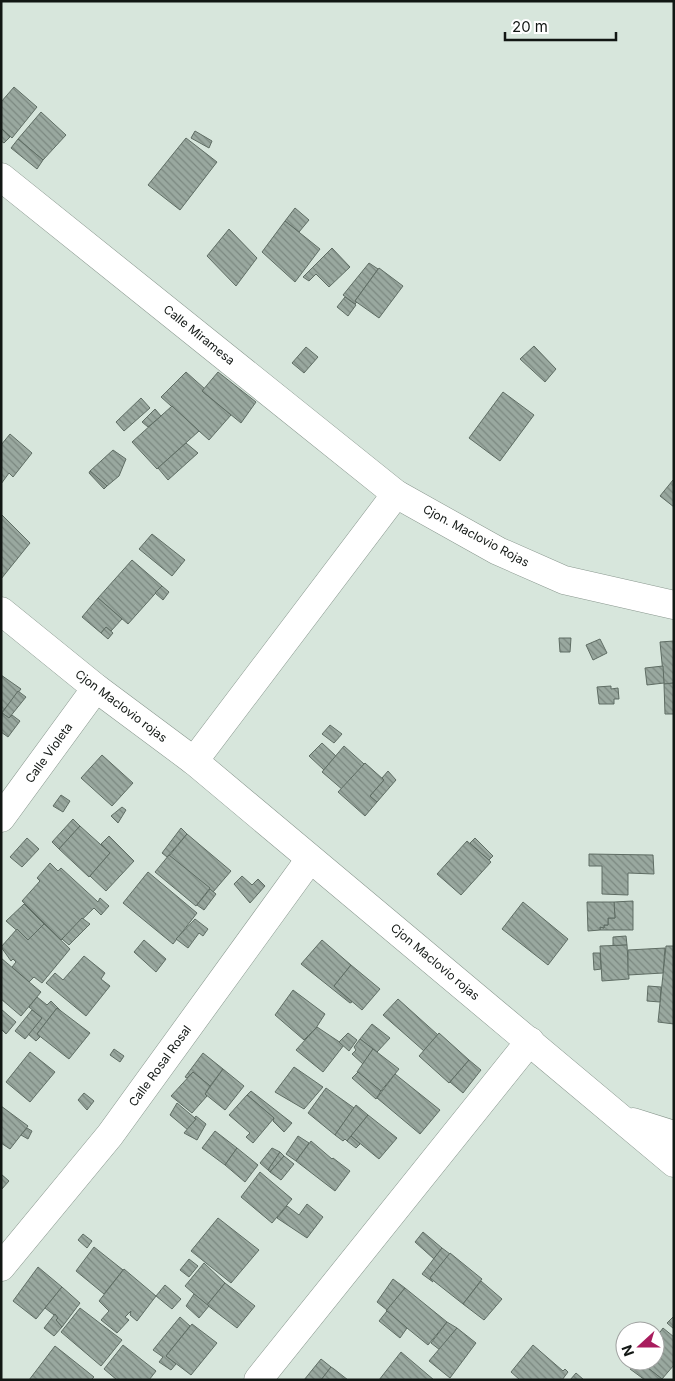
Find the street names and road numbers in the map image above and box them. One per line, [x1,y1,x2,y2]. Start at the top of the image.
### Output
street label: Calle Miramesa [161,301,238,368]
street label: Cjon. Maclovio Rojas [421,501,532,570]
street label: Cjon Maclovio rojas [72,666,170,745]
street label: Calle Violeta [22,720,75,786]
street label: Cjon Maclovio rojas [388,920,483,1003]
street label: Calle Rosal Rosal [125,1022,194,1109]

